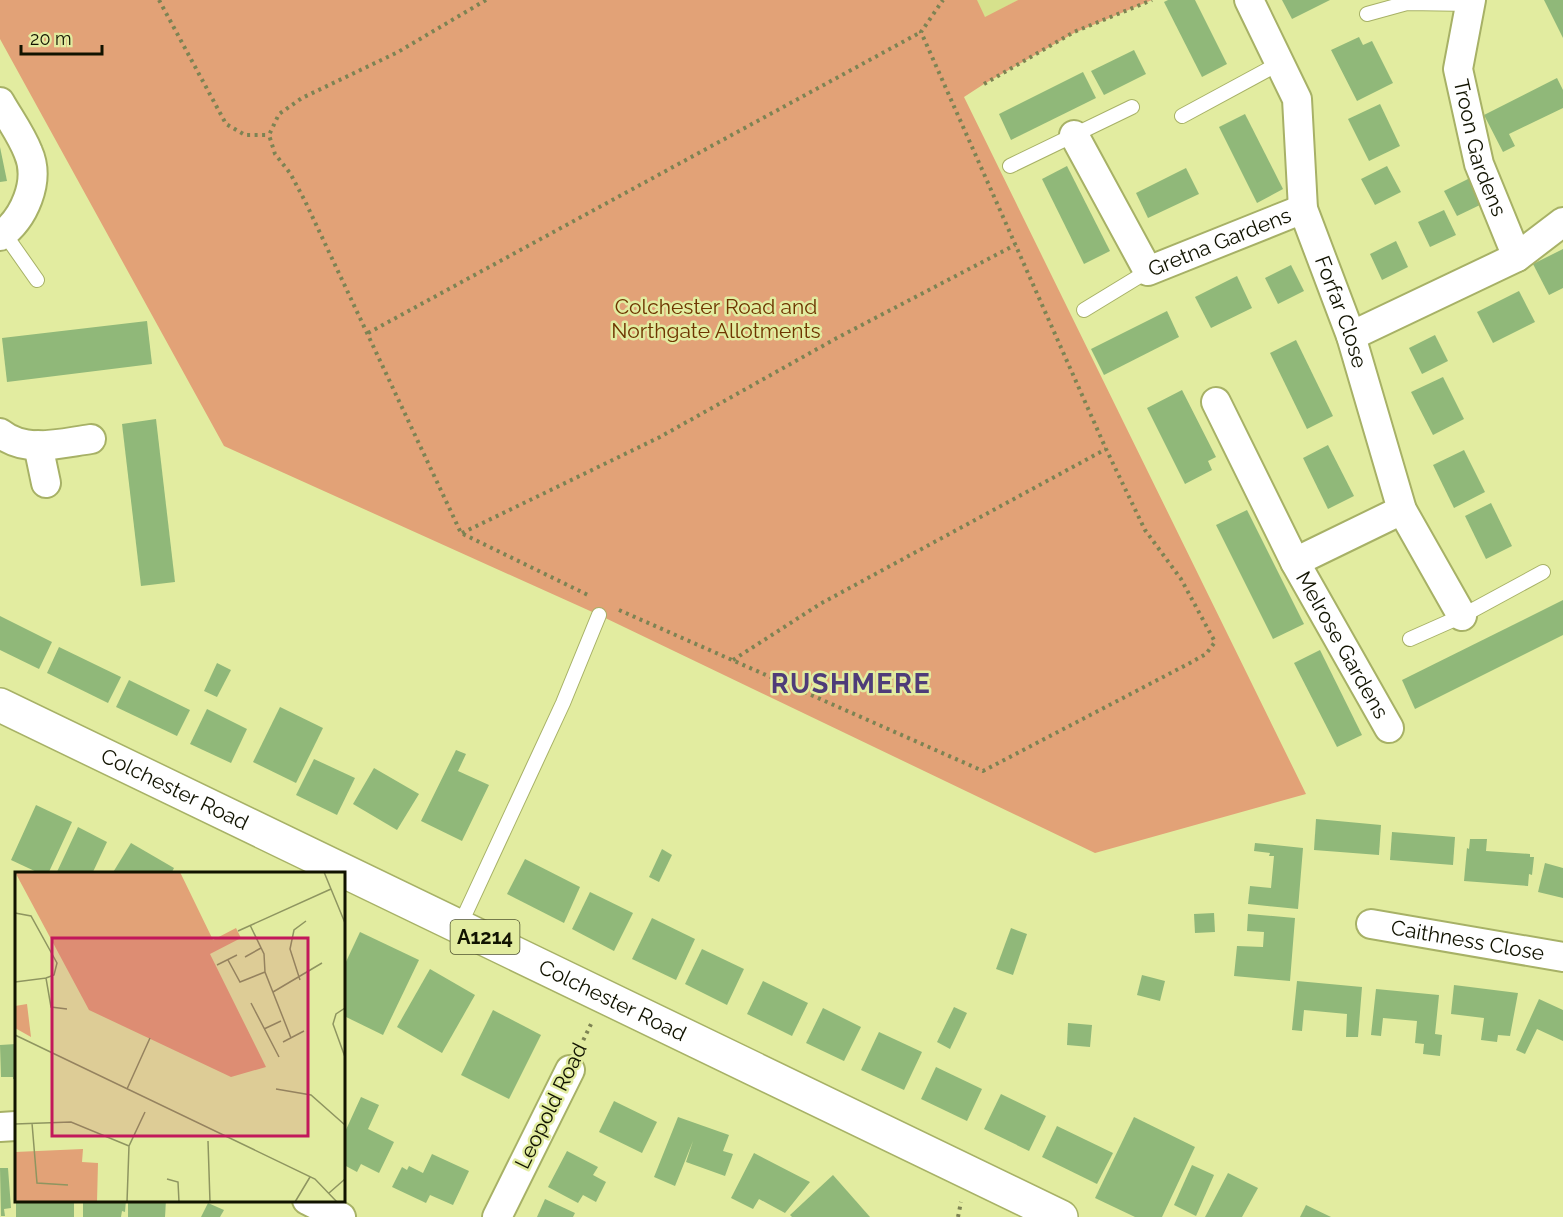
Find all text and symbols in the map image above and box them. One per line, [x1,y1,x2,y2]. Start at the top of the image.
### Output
scale bar [21,18,102,56]
text: 20 m [30,28,72,49]
street label: Troon Gardens [1449,77,1512,220]
street label: Gretna Gardens [1144,202,1295,282]
street label: Forfar Close [1310,252,1373,371]
park label: Colchester Road and Northgate Allotments [611,294,821,343]
street label: Melrose Gardens [1291,567,1394,723]
district label: RUSHMERE [771,668,931,699]
street label: Colchester Road [97,743,253,835]
inset map [15,872,345,1202]
street label: Caithness Close [1389,915,1546,966]
road number: A1214 [450,920,520,954]
street label: Colchester Road [535,954,690,1046]
street label: Leopold Road [509,1039,592,1173]

